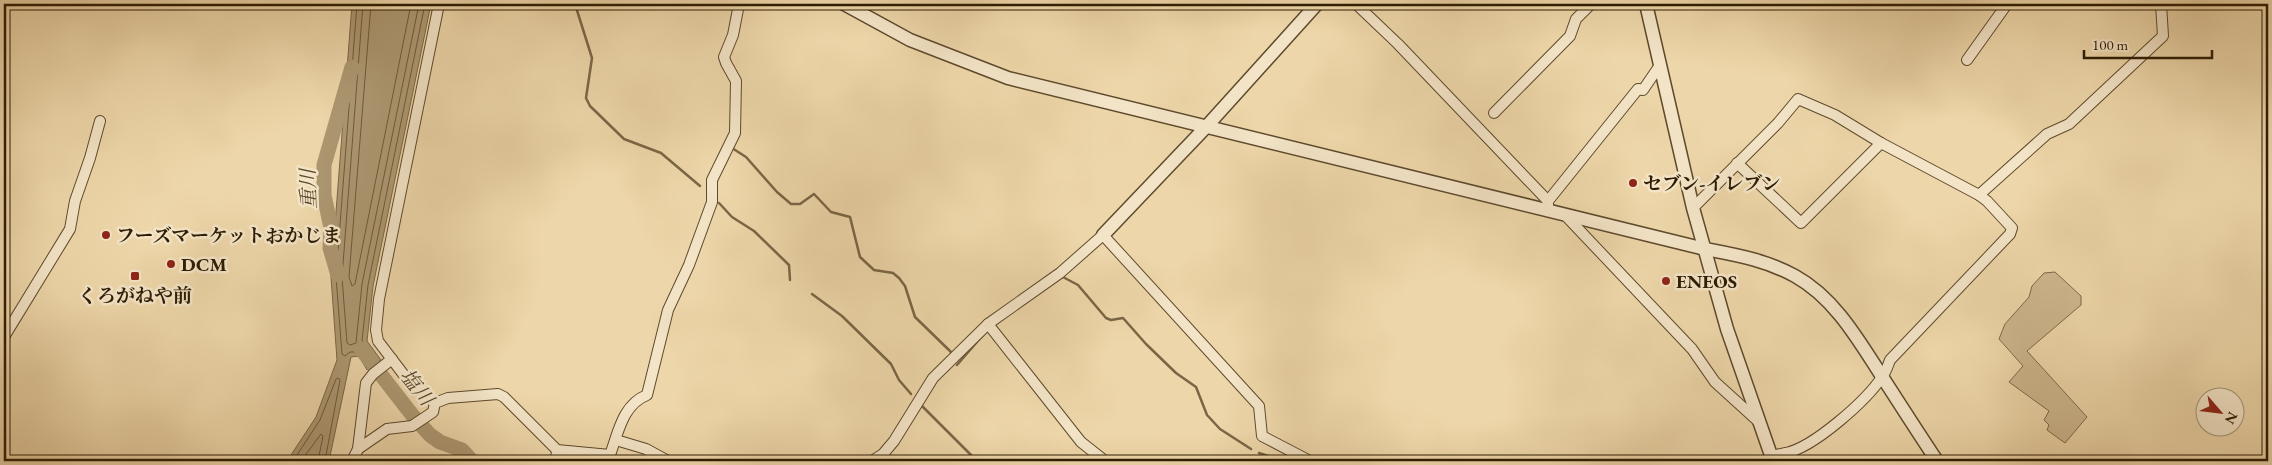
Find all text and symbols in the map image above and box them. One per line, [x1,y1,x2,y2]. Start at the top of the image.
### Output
scale bar [2084,28,2212,60]
text: 100 m [2092,35,2129,54]
water label: 重川 [294,167,322,209]
place label: セブン-イレブン [1643,171,1781,196]
marker: セブン-イレブン [1627,177,1639,189]
place label: フーズマーケットおかじま [116,223,341,248]
marker: フーズマーケットおかじま [100,229,112,241]
place label: DCM [181,252,227,277]
marker: DCM [165,258,177,270]
place label: ENEOS [1676,269,1737,294]
marker: くろがねや前 [129,270,141,282]
marker: ENEOS [1660,275,1672,287]
place label: くろがねや前 [78,283,192,308]
water label: 塩川 [394,363,441,412]
north arrow [2194,388,2244,438]
text: N [2221,409,2242,428]

